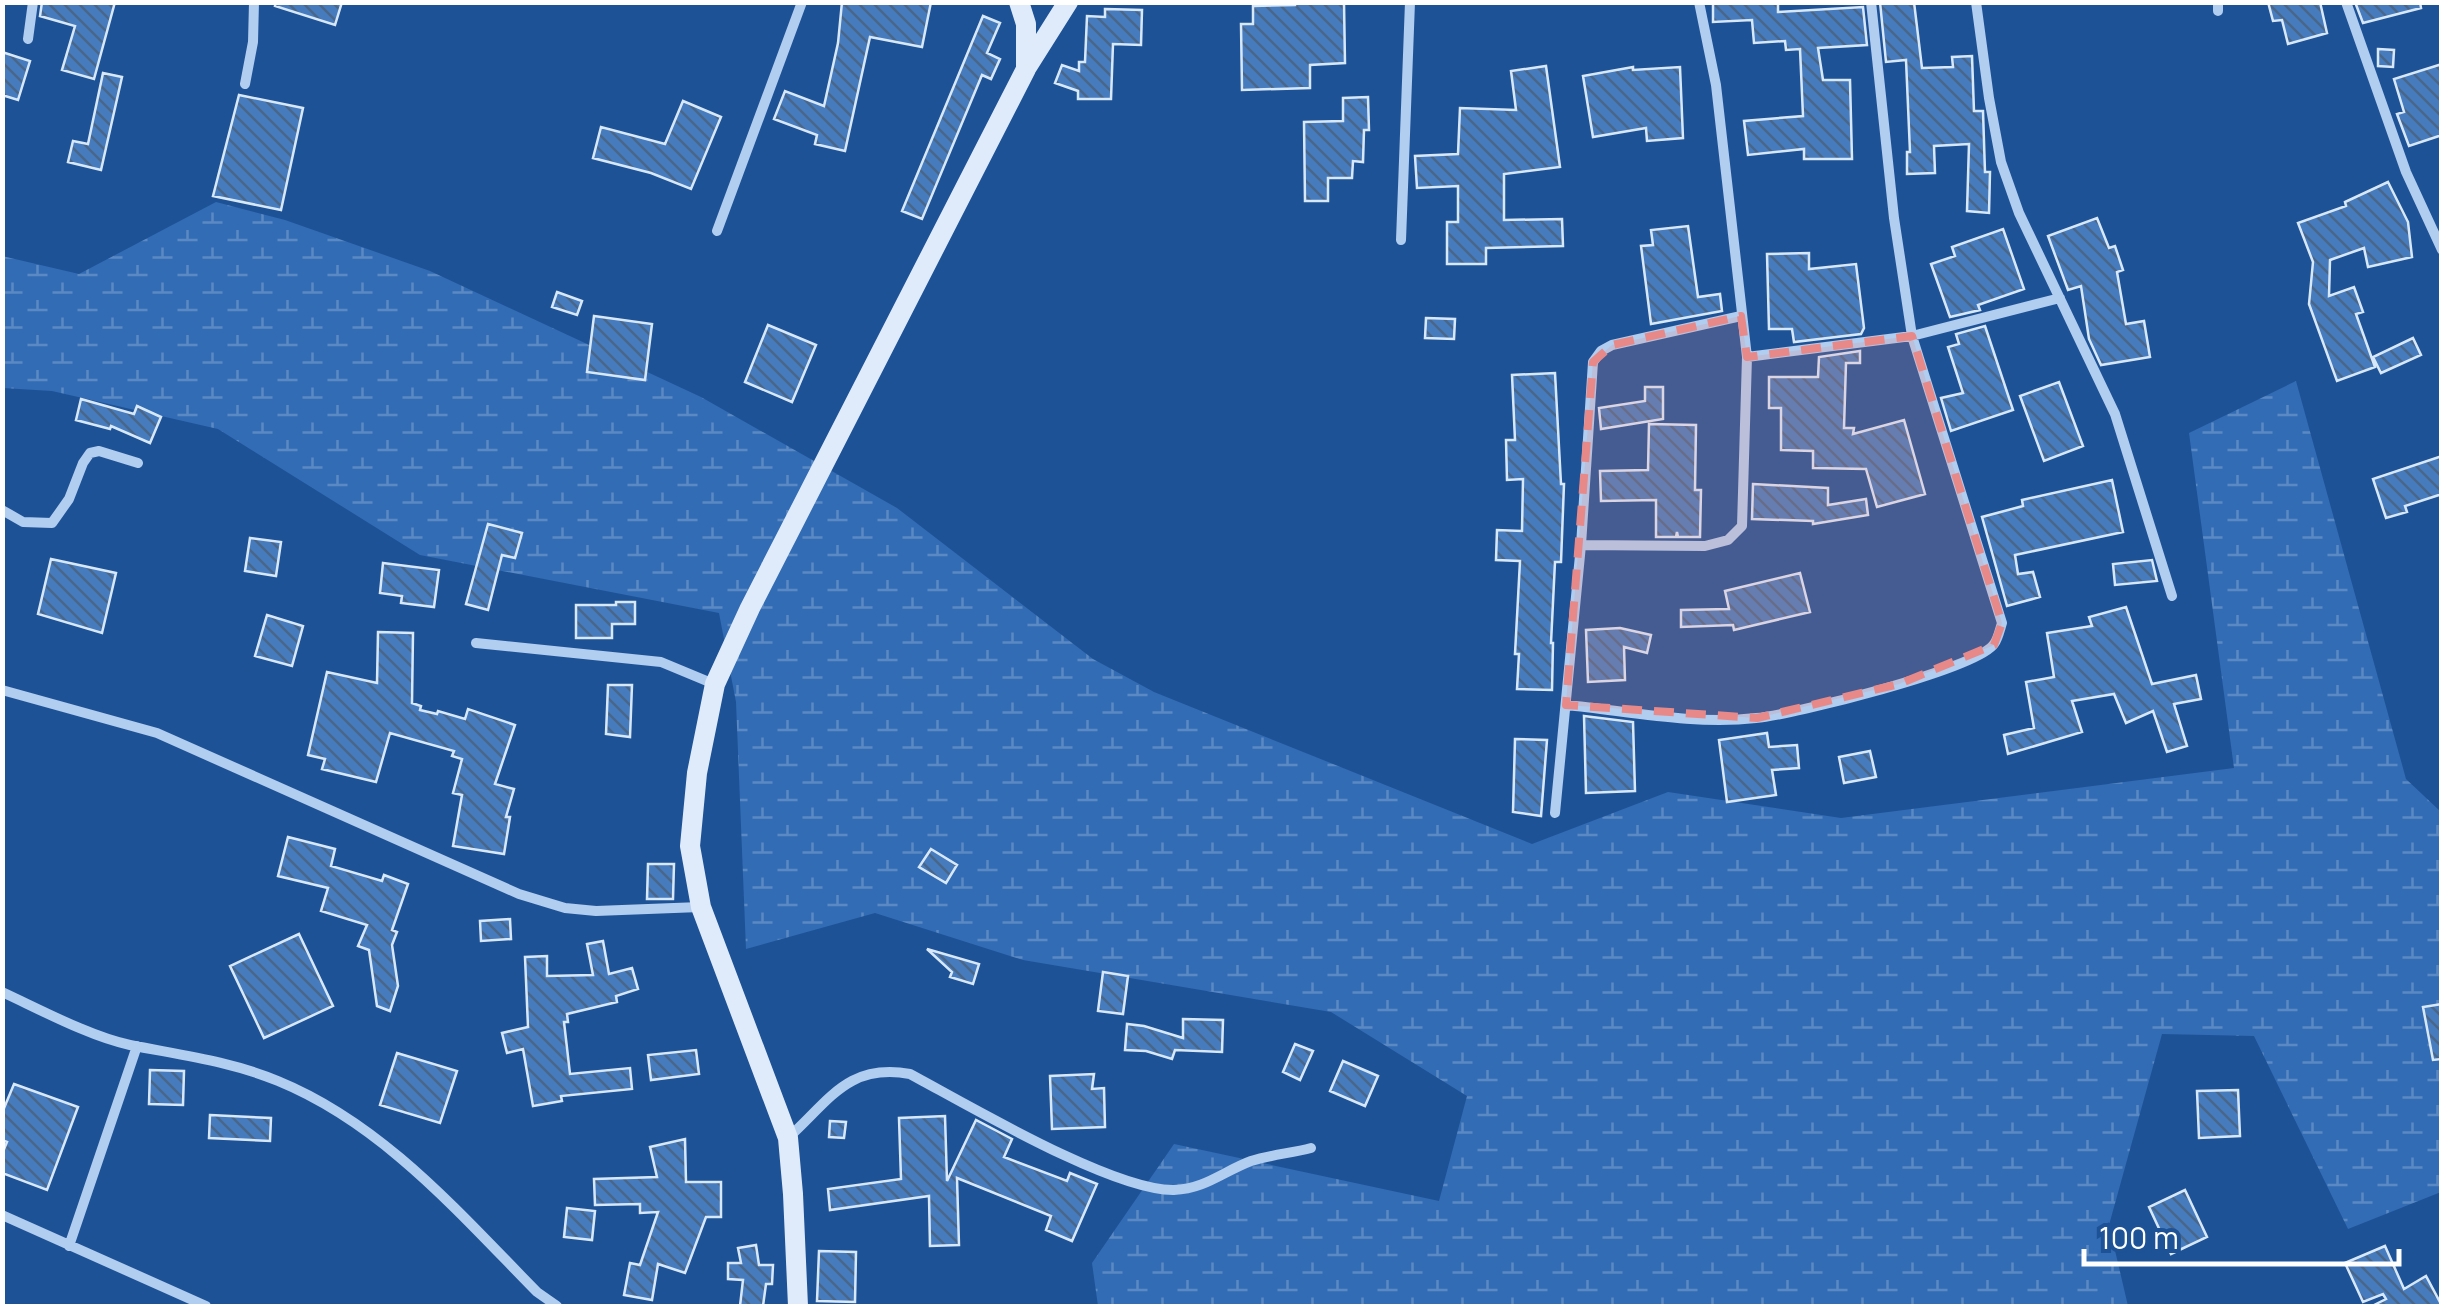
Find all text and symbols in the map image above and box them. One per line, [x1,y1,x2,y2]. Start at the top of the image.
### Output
scale bar [2084,1204,2399,1266]
text: 100 m [2099,1217,2179,1258]

